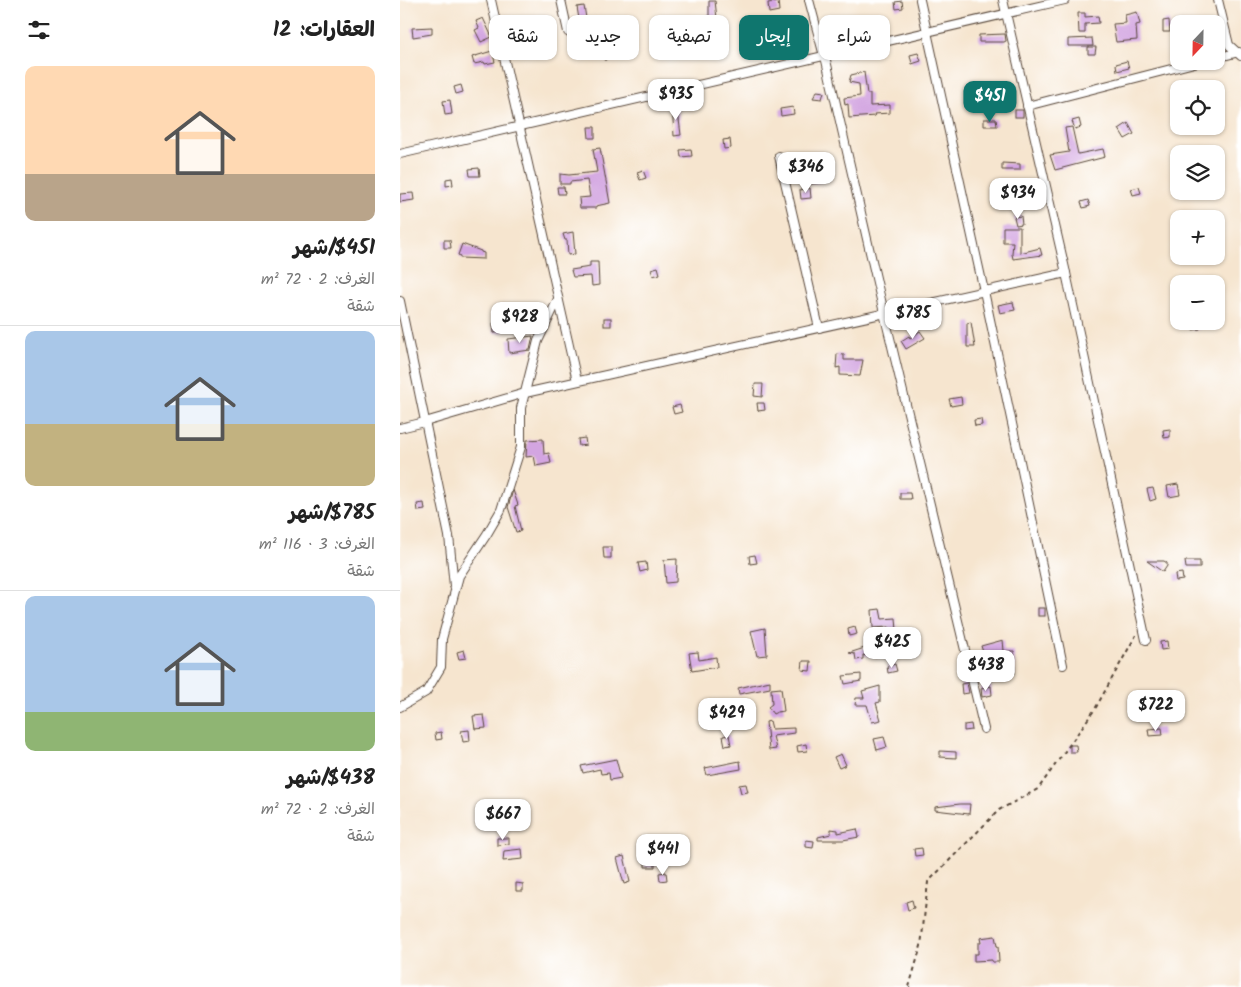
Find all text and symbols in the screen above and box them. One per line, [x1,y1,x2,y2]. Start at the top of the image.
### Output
text: العقارات: 12 [273,14,375,47]
chip: شقة [489,15,557,60]
chip: جديد [567,15,639,60]
chip: تصفية [649,15,729,60]
chip: إيجار [739,15,809,60]
chip: شراء [819,15,890,60]
north arrow [1170,15,1225,70]
map controls [1170,15,1225,330]
icon: filters [25,16,53,44]
pin: $935 [646,78,706,121]
pin: $451 [960,80,1020,123]
button: locate [1170,80,1225,135]
text: $935 [659,82,693,107]
text: $451 [974,84,1006,109]
icon: home [155,98,245,188]
button: layers [1170,145,1225,200]
pin: $346 [776,152,836,194]
text: $346 [788,155,824,180]
pin: $934 [988,178,1048,220]
text: $934 [1000,181,1036,206]
button: + [1170,210,1225,265]
text: $451/شهر [293,232,375,265]
text: الغرف: 2 · 72 m² [261,267,375,292]
button: − [1170,275,1225,330]
text: شقة [347,294,375,319]
pin: $785 [883,298,943,340]
text: $785 [896,301,930,326]
pin: $928 [490,302,550,344]
text: $928 [502,305,538,330]
icon: home [155,364,245,454]
text: $785/شهر [289,497,375,530]
text: الغرف: 3 · 116 m² [259,532,375,557]
text: شقة [347,559,375,584]
pin: $425 [862,626,922,669]
icon: home [155,629,245,719]
text: $425 [874,630,910,655]
pin: $438 [956,650,1016,692]
text: $438 [968,653,1004,678]
pin: $722 [1126,690,1186,732]
text: $722 [1138,693,1174,718]
pin: $429 [697,698,757,740]
text: $429 [709,701,745,726]
text: $438/شهر [286,762,375,795]
text: الغرف: 2 · 72 m² [261,797,375,822]
pin: $667 [473,798,533,841]
text: $667 [486,802,520,827]
text: شقة [347,824,375,849]
pin: $441 [633,834,693,876]
text: $441 [647,837,679,862]

